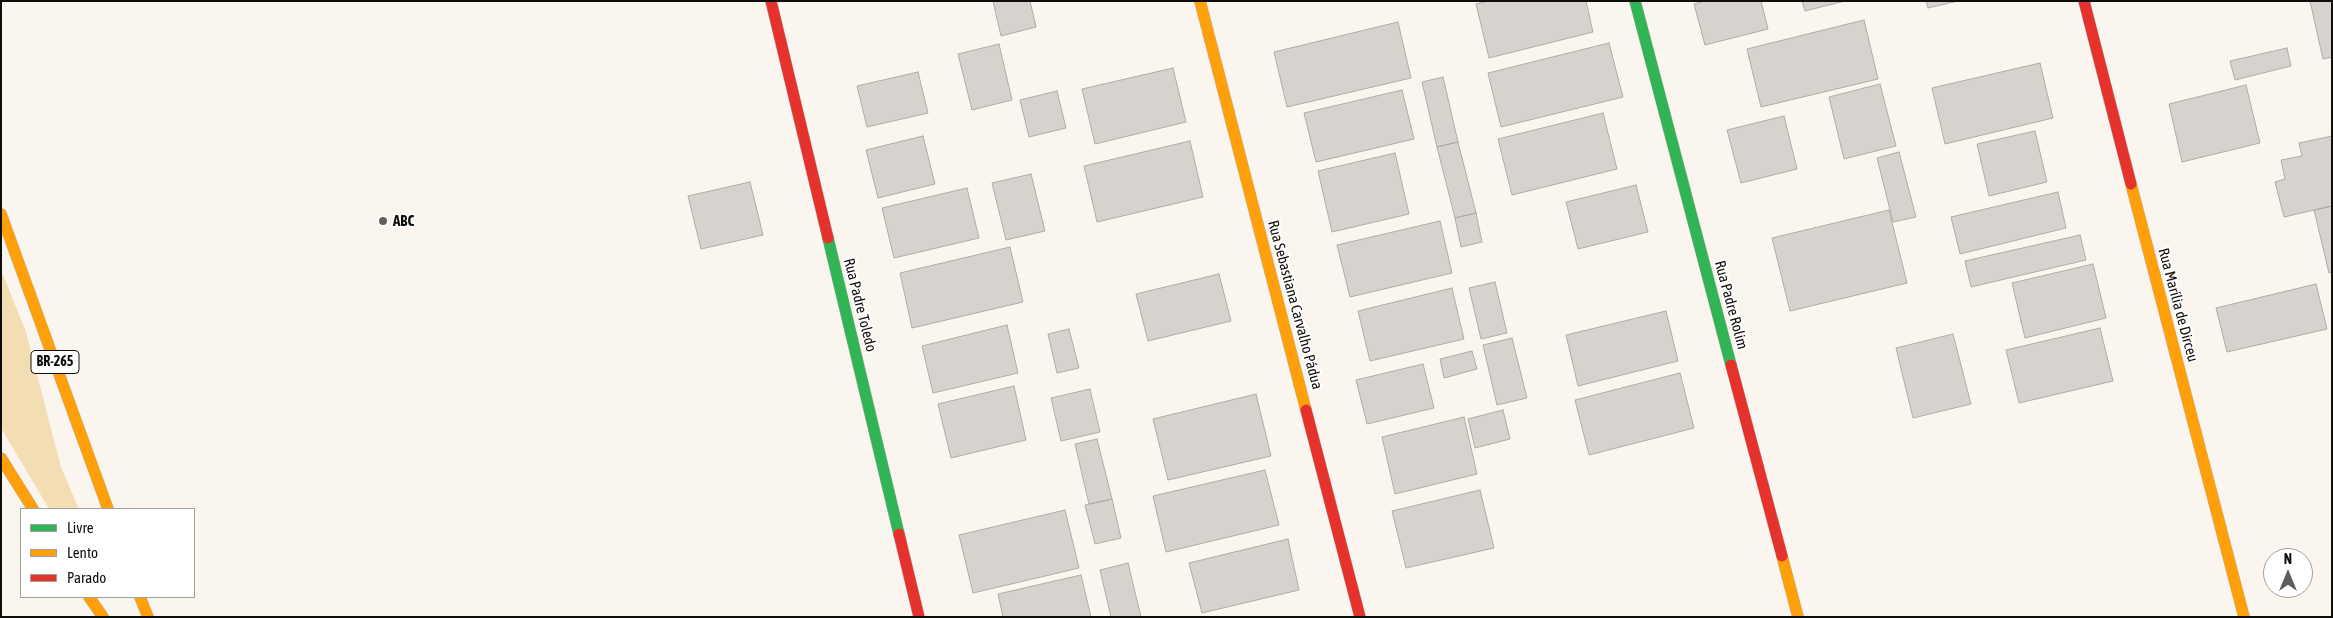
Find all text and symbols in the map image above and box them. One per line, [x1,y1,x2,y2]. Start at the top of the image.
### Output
place label: ABC [393,212,414,230]
marker: ABC [377,215,389,227]
street label: Rua Sebastiana Carvalho Pádua [1264,219,1326,391]
street label: Rua Marília de Dirceu [2154,246,2202,364]
street label: Rua Padre Toledo [840,256,880,354]
street label: Rua Padre Rolim [1711,259,1751,351]
road number: BR-265 [31,351,79,374]
legend [20,508,195,598]
text: Livre [67,519,94,536]
text: Lento [67,544,98,561]
north arrow [2263,548,2313,598]
text: N [2284,551,2292,567]
text: Parado [67,569,106,586]

